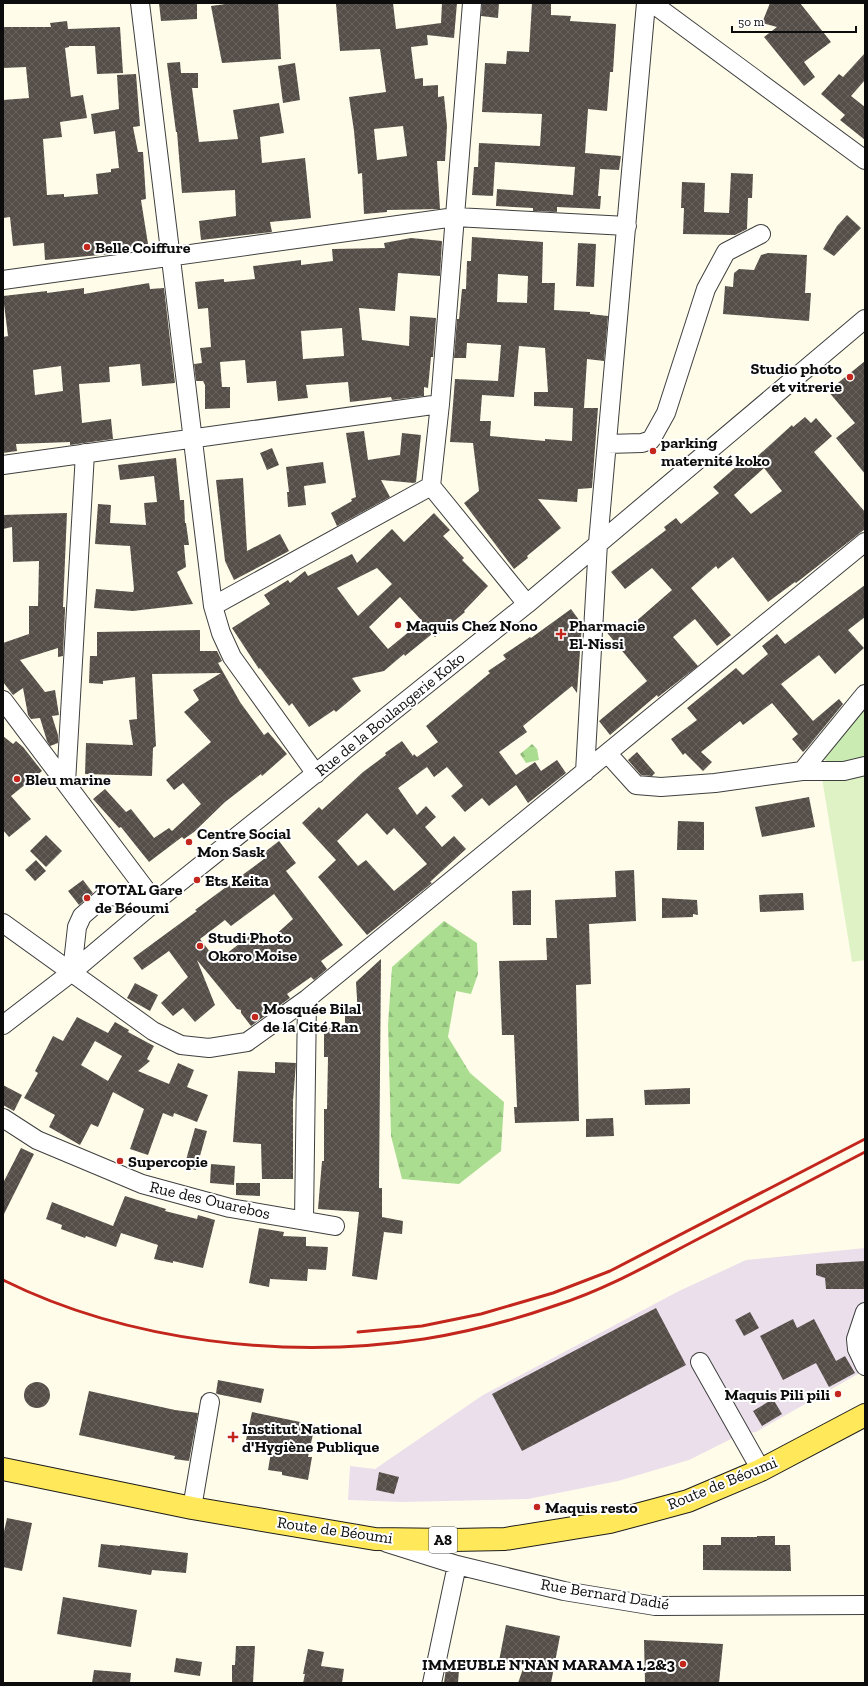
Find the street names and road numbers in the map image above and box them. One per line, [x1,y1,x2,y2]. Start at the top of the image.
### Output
street label: Rue de la Boulangerie Koko [312,648,468,780]
street label: Rue des Ouarebos [148,1177,272,1223]
street label: Route de Béoumi [664,1452,780,1514]
street label: Route de Béoumi [276,1512,395,1548]
road number: A8 [429,1527,457,1553]
street label: Rue Bernard Dadié [539,1574,671,1614]

